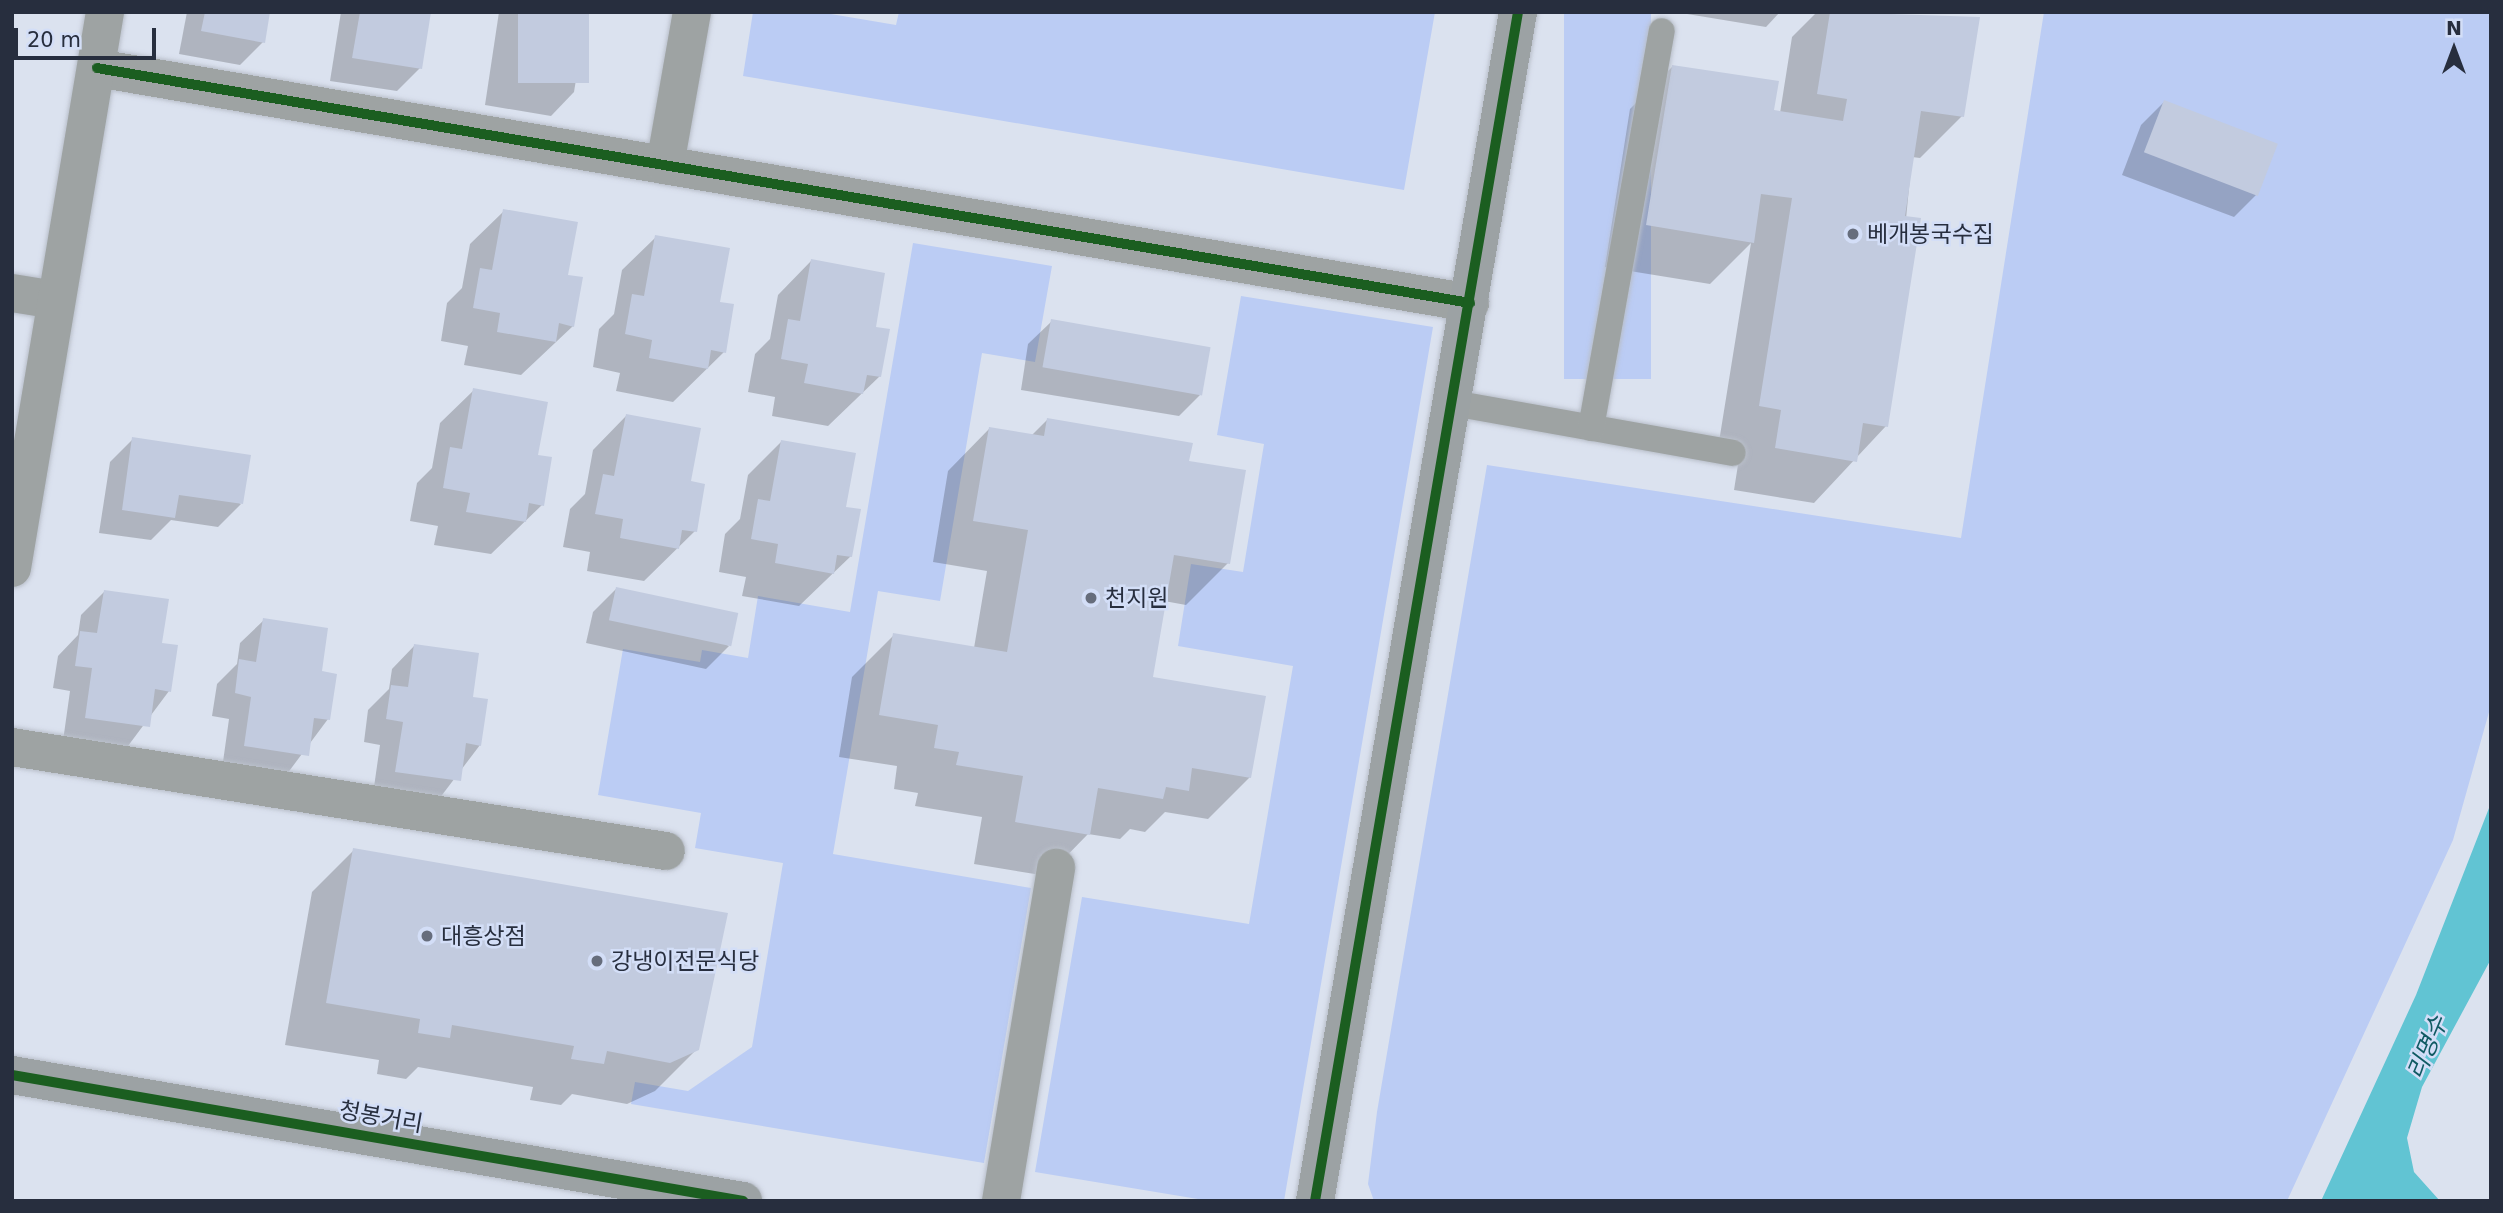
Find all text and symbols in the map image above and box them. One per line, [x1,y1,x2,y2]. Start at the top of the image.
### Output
scale bar [18,14,159,58]
north arrow [2419,14,2489,84]
text: N [2446,17,2462,39]
text: 20 m [27,28,81,52]
place label: 베개봉국수집 [1867,220,1994,248]
marker: 베개봉국수집 [1845,226,1861,242]
place label: 천지원 [1105,584,1168,612]
marker: 천지원 [1083,590,1099,606]
place label: 대흥상점 [441,922,526,950]
marker: 대흥상점 [419,928,435,944]
place label: 강냉이전문식당 [611,947,759,975]
marker: 강냉이전문식당 [589,953,605,969]
water label: 리명수 [2402,1012,2454,1084]
street label: 청봉거리 [337,1096,425,1138]

